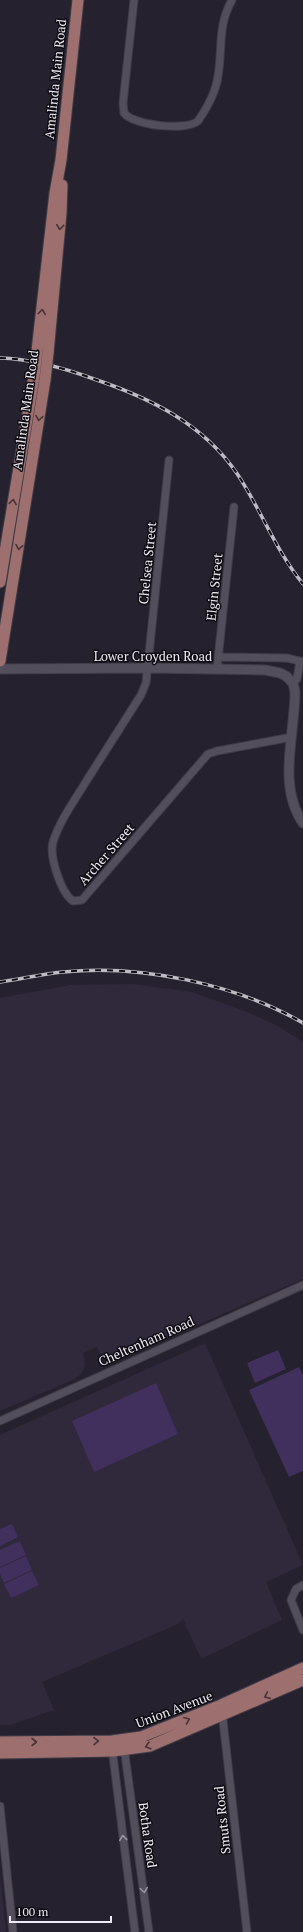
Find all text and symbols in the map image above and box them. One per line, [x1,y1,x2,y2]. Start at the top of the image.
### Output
street label: Amalinda Main Road [40,18,70,140]
one-way arrow [56,224,65,230]
one-way arrow [37,309,46,315]
street label: Amalinda Main Road [8,349,42,471]
one-way arrow [35,415,44,421]
one-way arrow [8,499,17,505]
street label: Chelsea Street [134,521,160,605]
one-way arrow [15,543,24,550]
street label: Elgin Street [202,552,227,622]
street label: Lower Croyden Road [94,647,212,665]
street label: Archer Street [74,819,138,889]
street label: Cheltenham Road [95,1312,197,1370]
street label: Union Avenue [133,1686,215,1732]
one-way arrow [264,1691,271,1699]
one-way arrow [183,1716,190,1724]
one-way arrow [93,1737,99,1745]
one-way arrow [31,1738,37,1746]
one-way arrow [145,1742,151,1750]
street label: Smuts Road [209,1785,235,1855]
street label: Botha Road [134,1801,162,1869]
one-way arrow [119,1835,128,1841]
one-way arrow [139,1887,148,1893]
scale bar [10,1898,111,1924]
text: 100 m [16,1904,49,1919]

